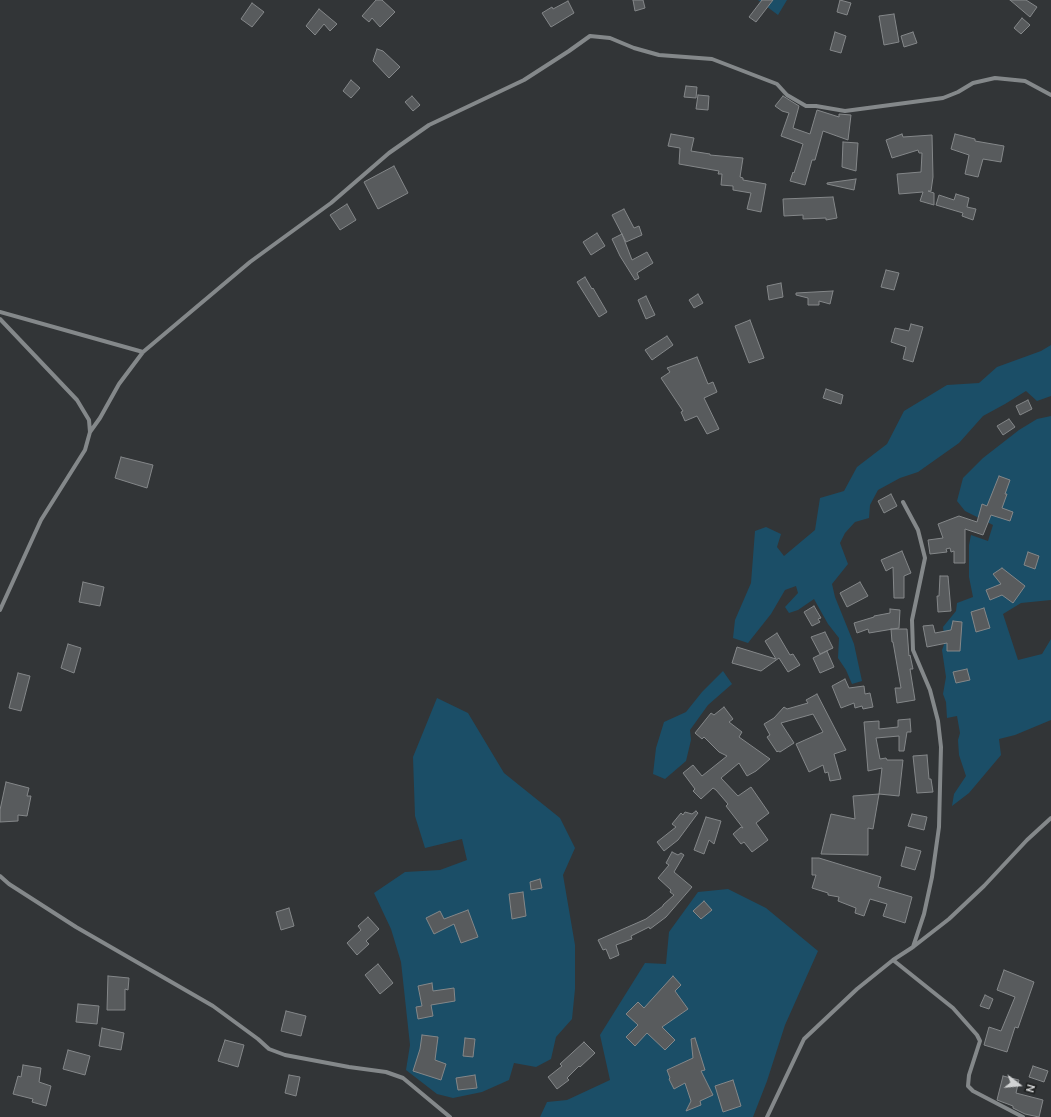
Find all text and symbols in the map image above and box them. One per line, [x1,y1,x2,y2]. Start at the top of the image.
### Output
north arrow [999,1065,1039,1105]
text: N [1024,1083,1037,1094]

